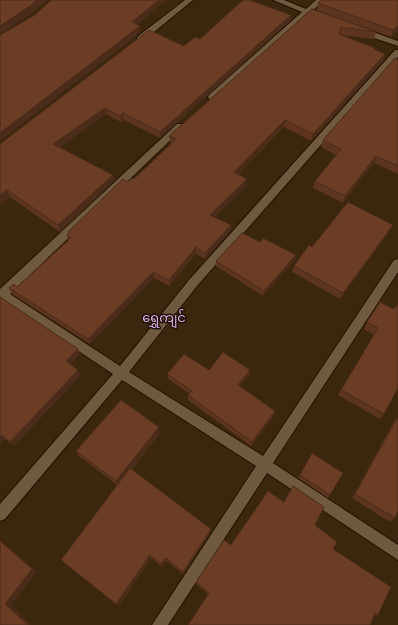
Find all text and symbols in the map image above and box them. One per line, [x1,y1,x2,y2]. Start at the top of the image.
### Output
district label: ရွှေကျင် [142,310,186,326]

